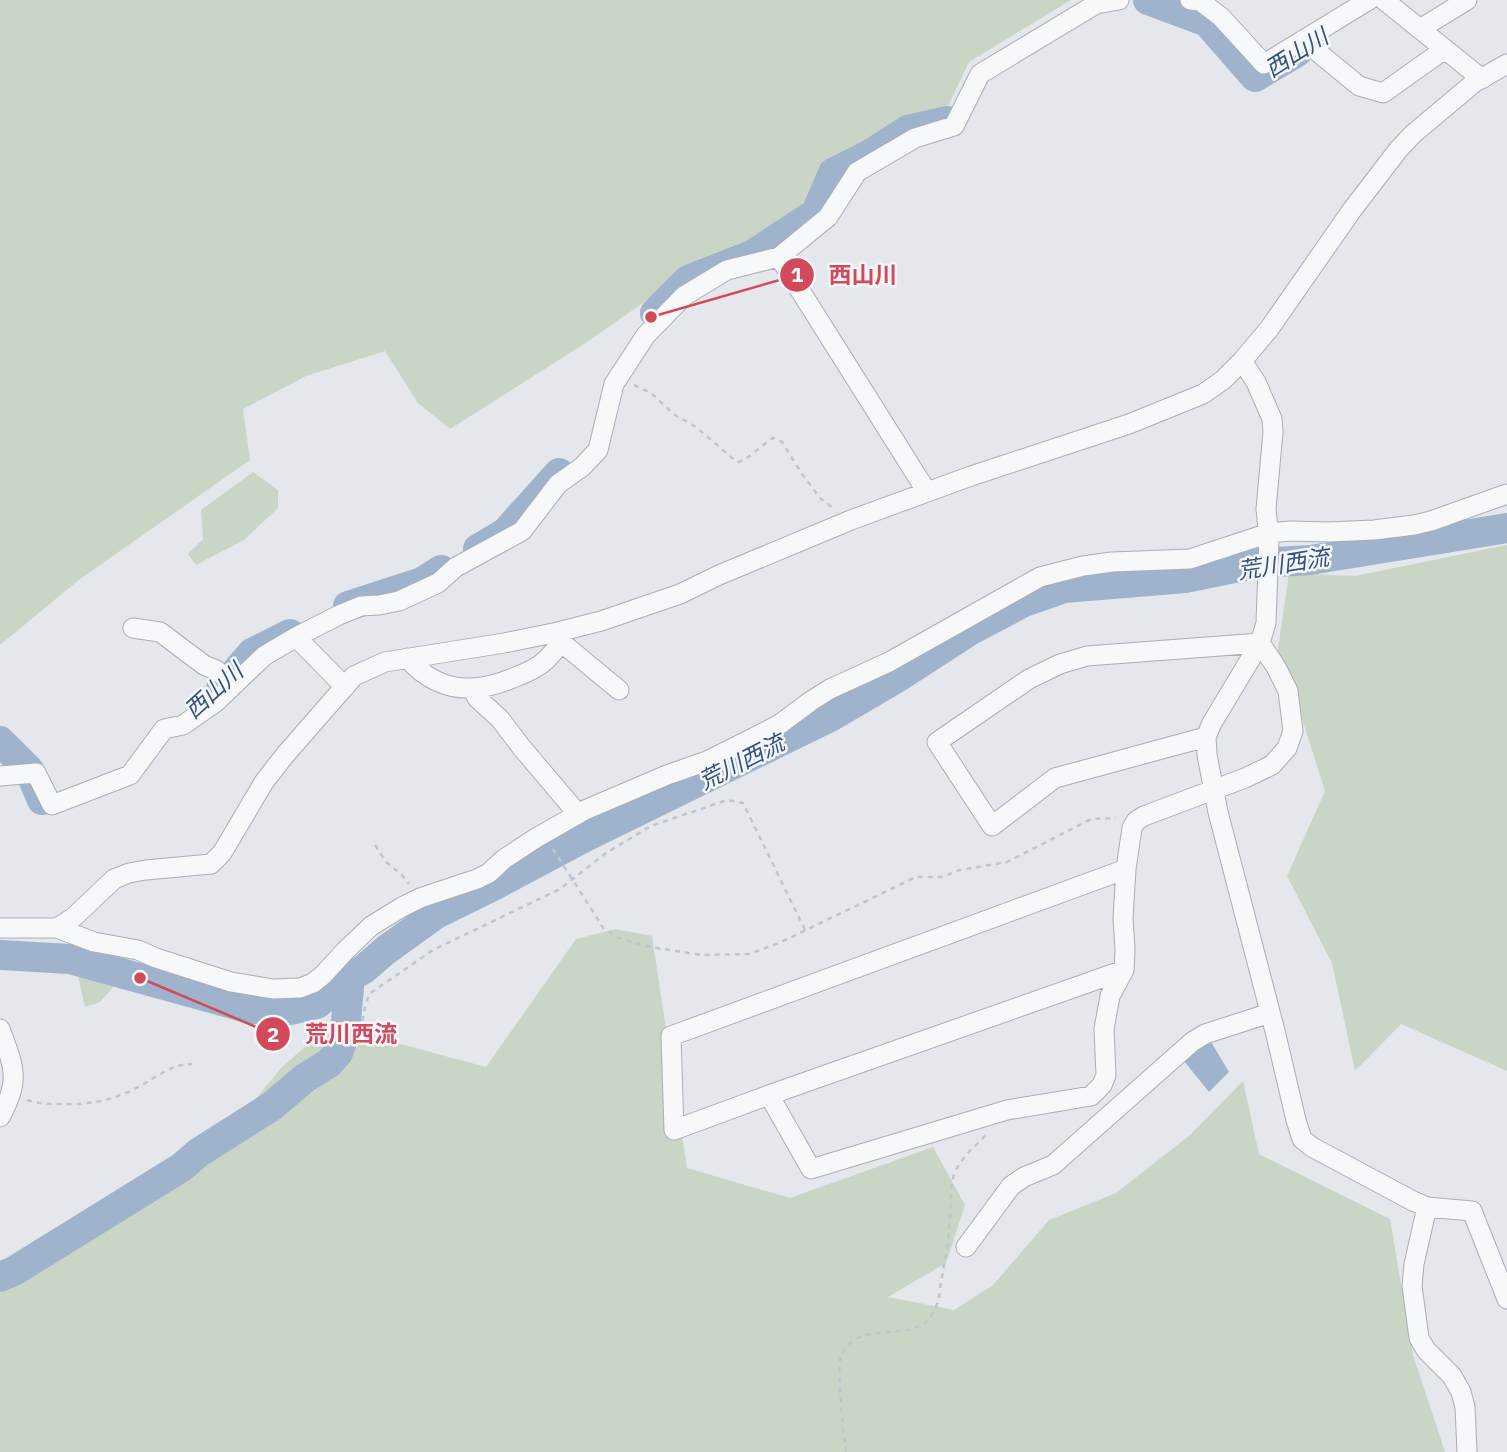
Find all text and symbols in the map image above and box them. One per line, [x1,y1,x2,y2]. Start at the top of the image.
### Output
water label: 西山川 [1259,19,1336,83]
callout: 西山川 [779,253,911,297]
text: 西山川 [829,259,898,289]
text: 1 [791,260,804,288]
water label: 荒川西流 [1235,541,1334,585]
water label: 西山川 [177,654,251,724]
water label: 荒川西流 [693,725,791,795]
callout: 荒川西流 [256,1012,411,1056]
text: 荒川西流 [305,1018,397,1048]
text: 2 [267,1020,279,1048]

